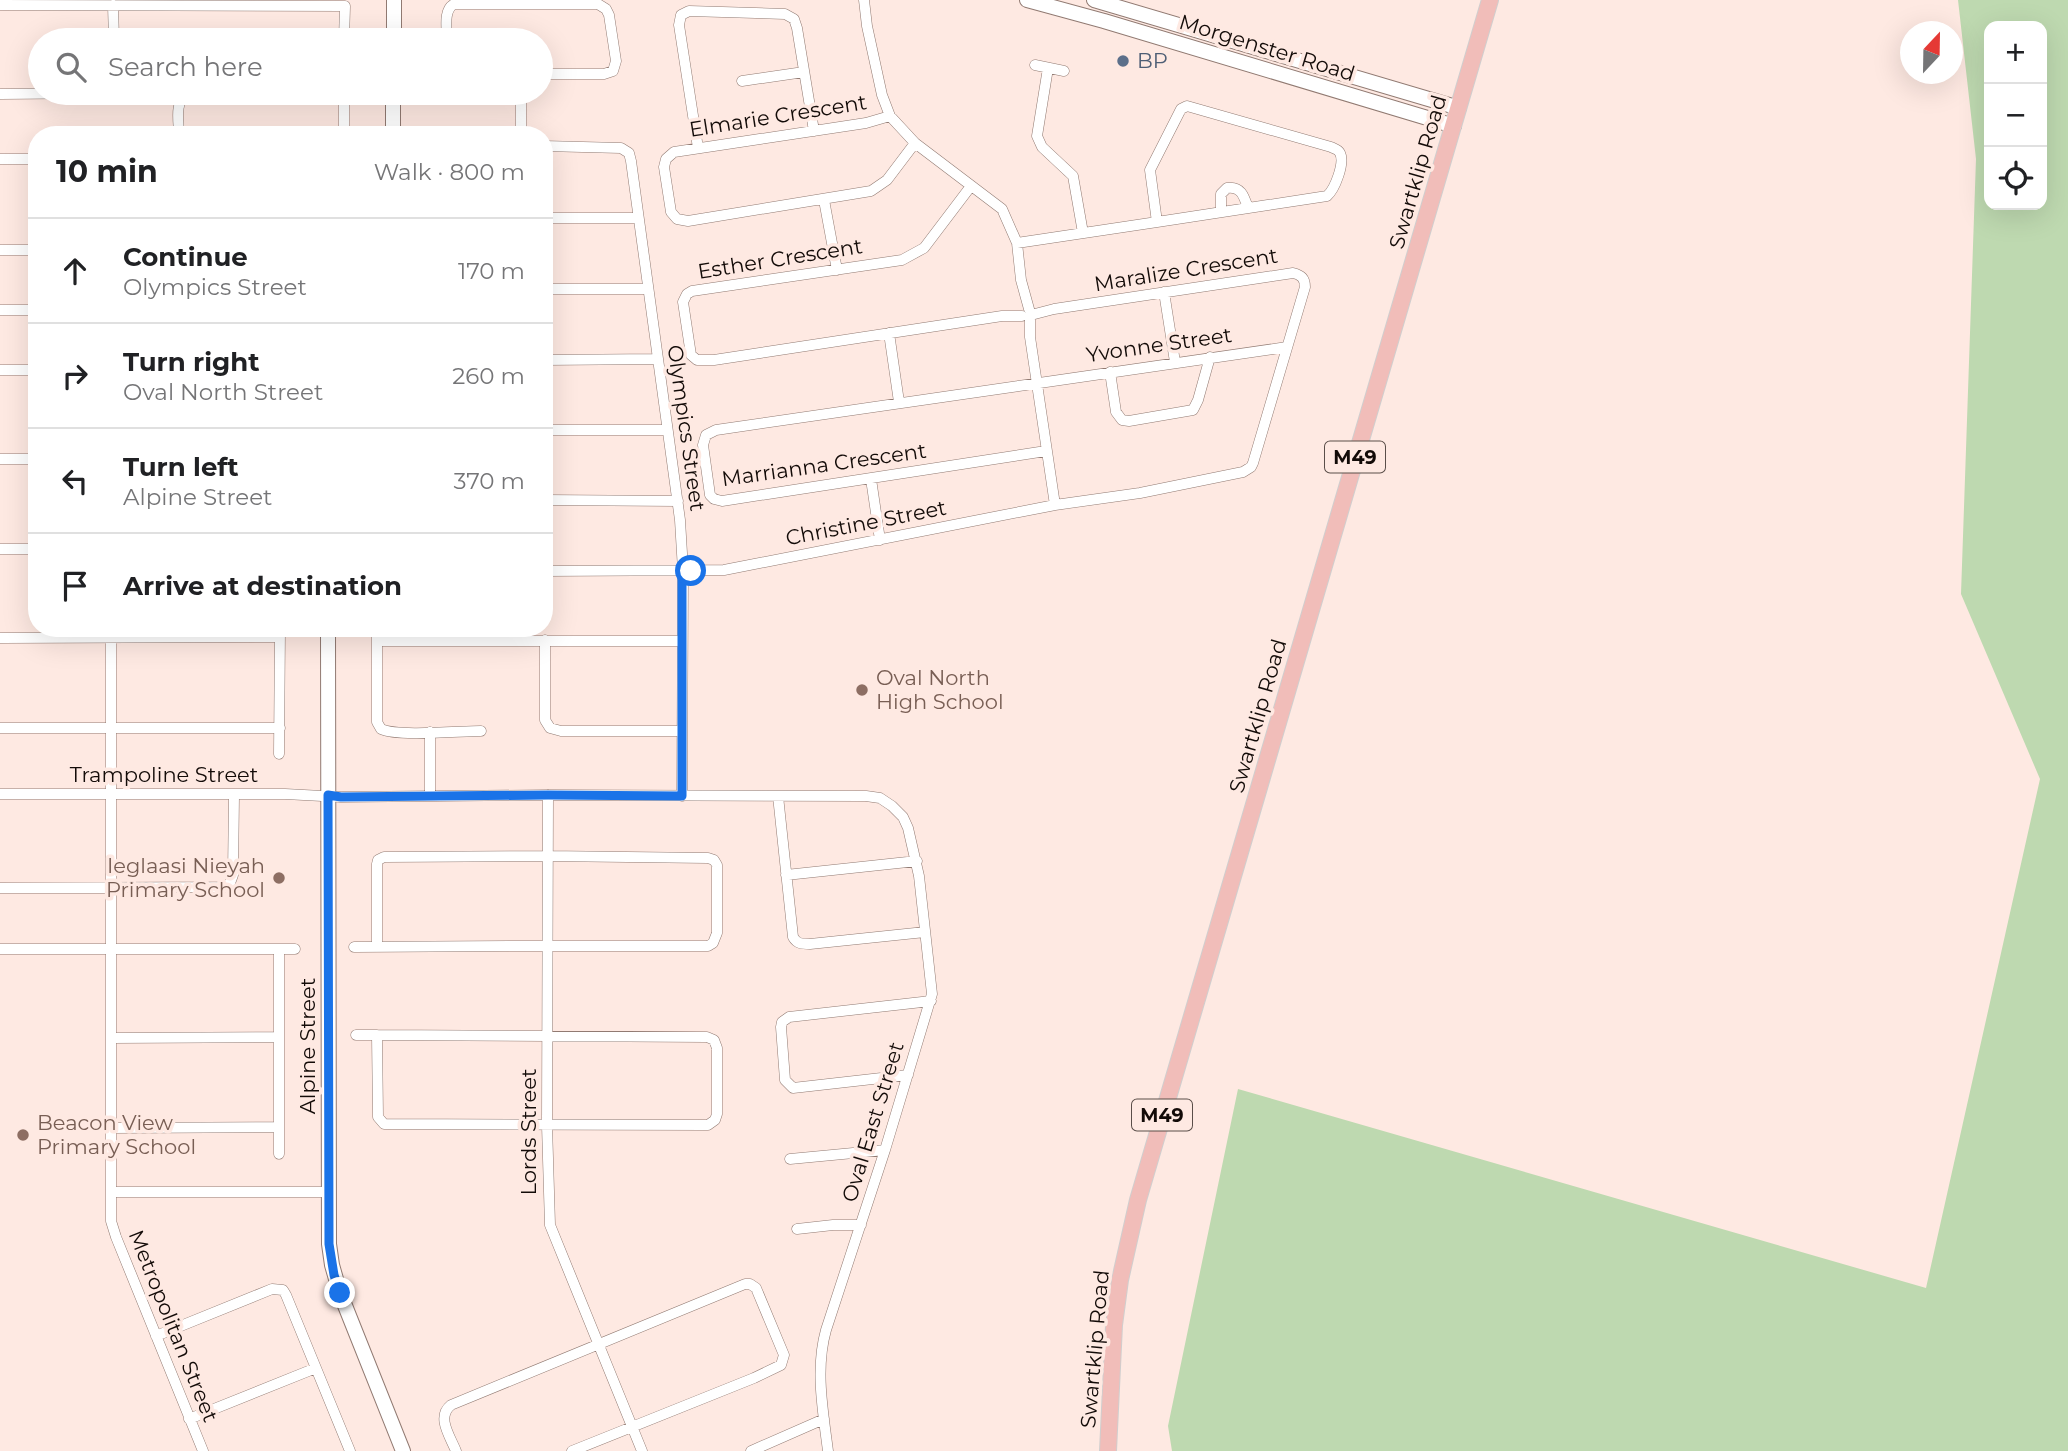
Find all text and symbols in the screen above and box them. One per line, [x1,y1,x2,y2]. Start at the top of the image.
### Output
street label: Morgenster Road [1176,9,1358,86]
north arrow [1900,21,1963,84]
map controls [1984,21,2047,210]
button: + [1984,21,2047,84]
search box [28,28,553,105]
icon: search [52,48,90,86]
place label: BP [1137,48,1168,73]
text: Search here [108,51,263,83]
marker: BP [1115,53,1131,69]
button: − [1984,84,2047,147]
street label: Elmarie Crescent [687,89,869,142]
street label: Swartklip Road [1384,92,1451,252]
button: locate [1984,147,2047,210]
text: 10 min [56,153,158,190]
text: Walk · 800 m [374,158,525,186]
street label: Esther Crescent [696,233,864,284]
text: Continue [123,241,248,273]
street label: Maralize Crescent [1092,243,1279,296]
icon: ahead [56,252,94,290]
text: 170 m [458,257,525,285]
text: Olympics Street [123,273,307,301]
street label: Yvonne Street [1085,322,1233,367]
street label: Olympics Street [662,343,711,513]
text: Turn right [123,346,259,378]
icon: right [56,357,94,395]
text: 260 m [452,362,525,390]
text: Oval North Street [123,378,323,406]
street label: Marrianna Crescent [720,438,928,491]
road number: M49 [1325,442,1385,472]
text: Turn left [123,451,239,483]
icon: left [56,462,94,500]
text: 370 m [454,467,525,495]
text: Alpine Street [123,483,272,511]
street label: Christine Street [783,495,948,550]
route start [675,555,706,586]
icon: arrive [56,567,94,605]
text: Arrive at destination [123,570,402,602]
street label: Swartklip Road [1224,636,1291,796]
place label: Oval North High School [876,665,1004,714]
marker: Oval North High School [854,682,870,698]
street label: Trampoline Street [70,762,258,787]
place label: Ieglaasi Nieyah Primary School [106,853,265,902]
marker: Ieglaasi Nieyah Primary School [271,870,287,886]
street label: Alpine Street [295,978,320,1114]
street label: Oval East Street [836,1039,909,1205]
street label: Lords Street [516,1068,541,1196]
road number: M49 [1132,1100,1192,1130]
place label: Beacon View Primary School [37,1110,196,1159]
marker: Beacon View Primary School [15,1127,31,1143]
street label: Metropolitan Street [124,1226,223,1425]
street label: Swartklip Road [1075,1269,1114,1429]
route end [324,1277,355,1308]

